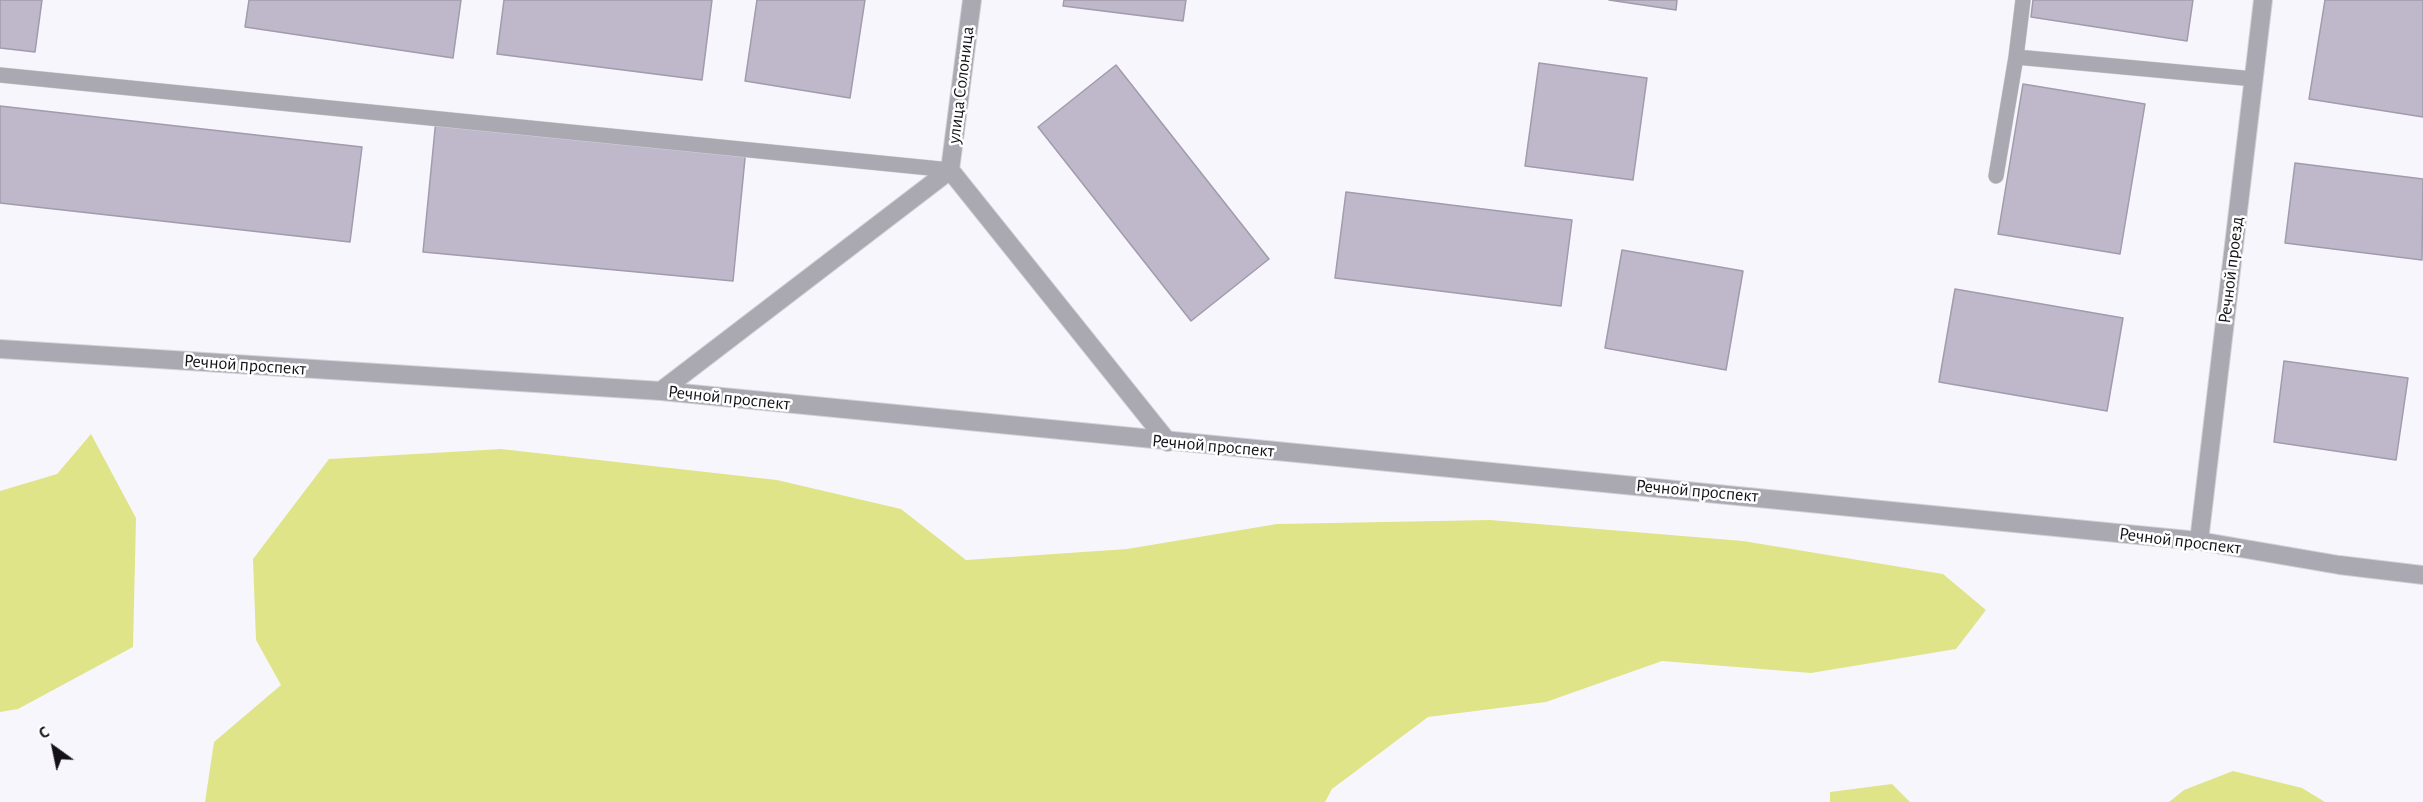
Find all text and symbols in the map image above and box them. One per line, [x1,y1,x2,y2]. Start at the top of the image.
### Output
street label: улица Солоница [943,25,979,145]
street label: Речной проезд [2214,215,2248,325]
street label: Речной проспект [183,350,307,380]
street label: Речной проспект [667,381,791,415]
street label: Речной проспект [1151,430,1275,462]
street label: Речной проспект [1635,475,1759,507]
street label: Речной проспект [2118,523,2242,559]
north arrow [24,718,84,778]
text: С [36,724,52,742]

